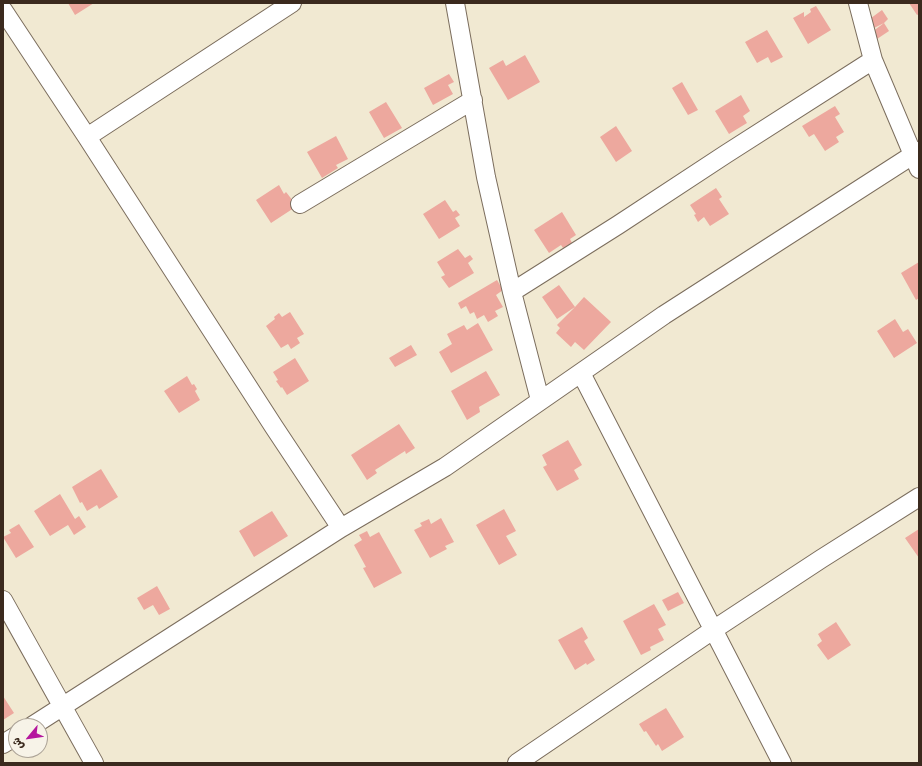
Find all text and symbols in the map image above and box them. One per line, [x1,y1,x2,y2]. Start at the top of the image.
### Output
north arrow [8,718,48,758]
text: ش [9,735,27,752]

